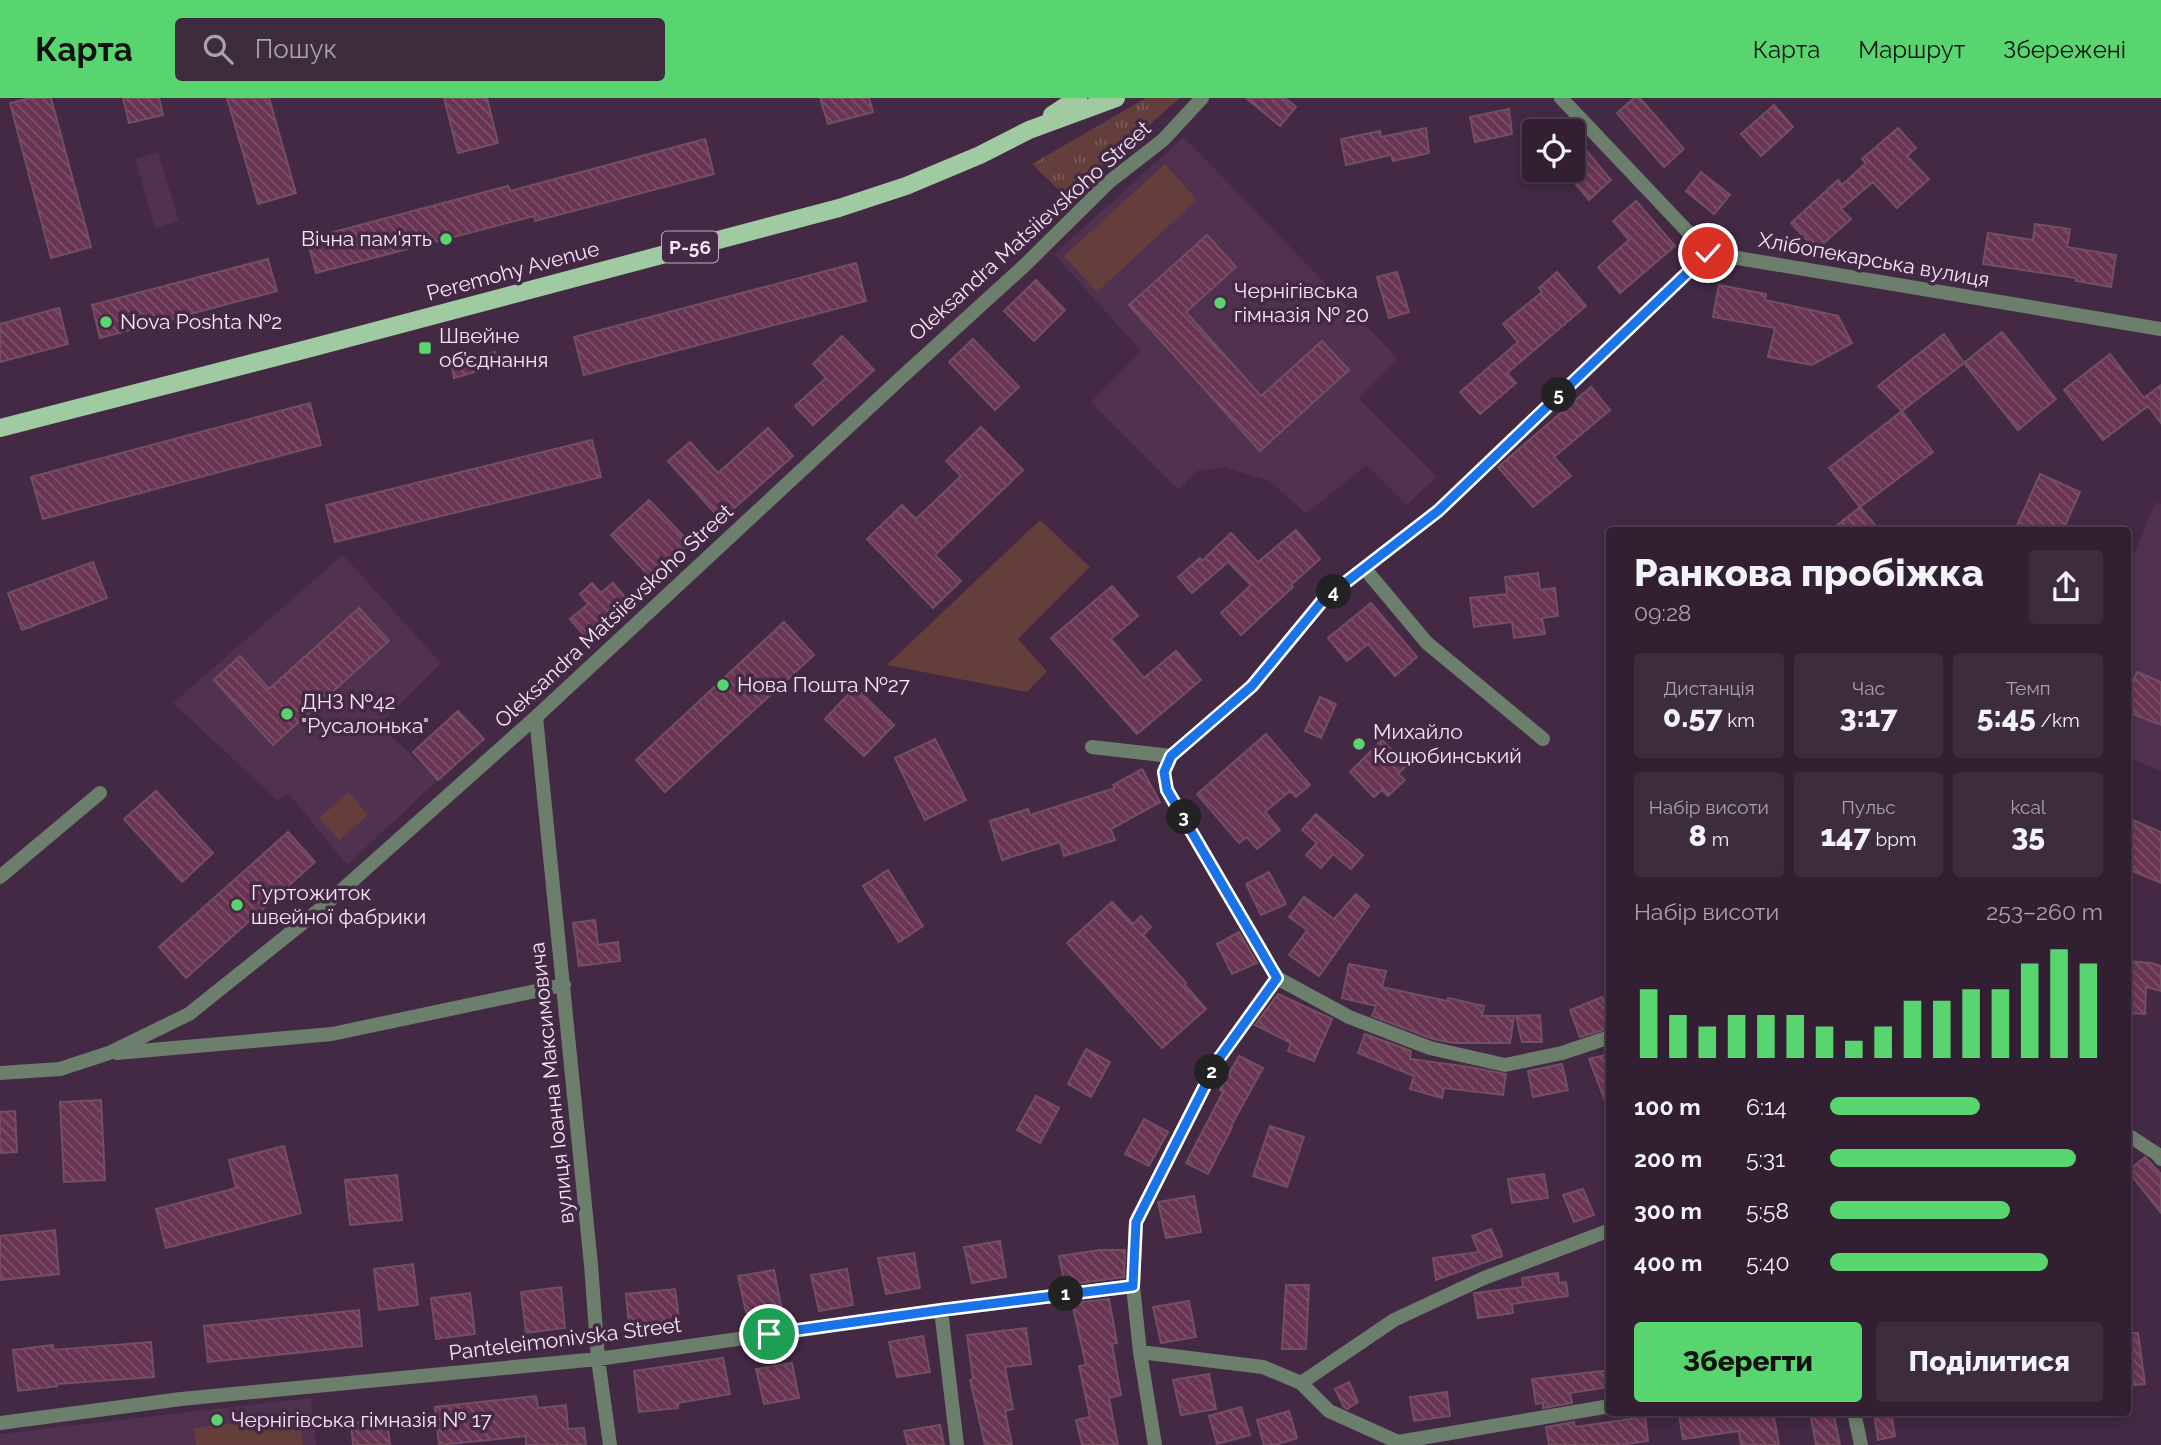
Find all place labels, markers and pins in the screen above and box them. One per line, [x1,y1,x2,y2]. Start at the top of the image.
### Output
pin [1678,223,1738,283]
place label: Вічна пам'ять [301,226,432,251]
marker: Вічна пам'ять [438,231,454,247]
place label: Чернігівська гімназія № 20 [1234,278,1369,327]
marker: Чернігівська гімназія № 20 [1212,295,1228,311]
place label: Nova Poshta №2 [120,309,282,334]
marker: Nova Poshta №2 [98,314,114,330]
place label: Швейне об’єднання [439,323,548,372]
marker: Швейне об’єднання [417,340,433,356]
pin: 5 [1542,378,1576,412]
pin: 4 [1316,574,1352,610]
place label: Нова Пошта №27 [737,672,911,697]
marker: Нова Пошта №27 [715,677,731,693]
place label: ДНЗ №42 "Русалонька" [301,689,429,738]
marker: ДНЗ №42 "Русалонька" [279,706,295,722]
place label: Михайло Коцюбинський [1373,719,1522,768]
marker: Михайло Коцюбинський [1351,736,1367,752]
pin: 3 [1166,800,1202,834]
place label: Гуртожиток швейної фабрики [251,880,426,929]
marker: Гуртожиток швейної фабрики [229,897,245,913]
pin: 2 [1194,1054,1230,1090]
pin: 1 [1048,1276,1084,1312]
pin [739,1304,799,1364]
place label: Чернігівська гімназія № 17 [231,1407,493,1432]
marker: Чернігівська гімназія № 17 [209,1412,225,1428]

